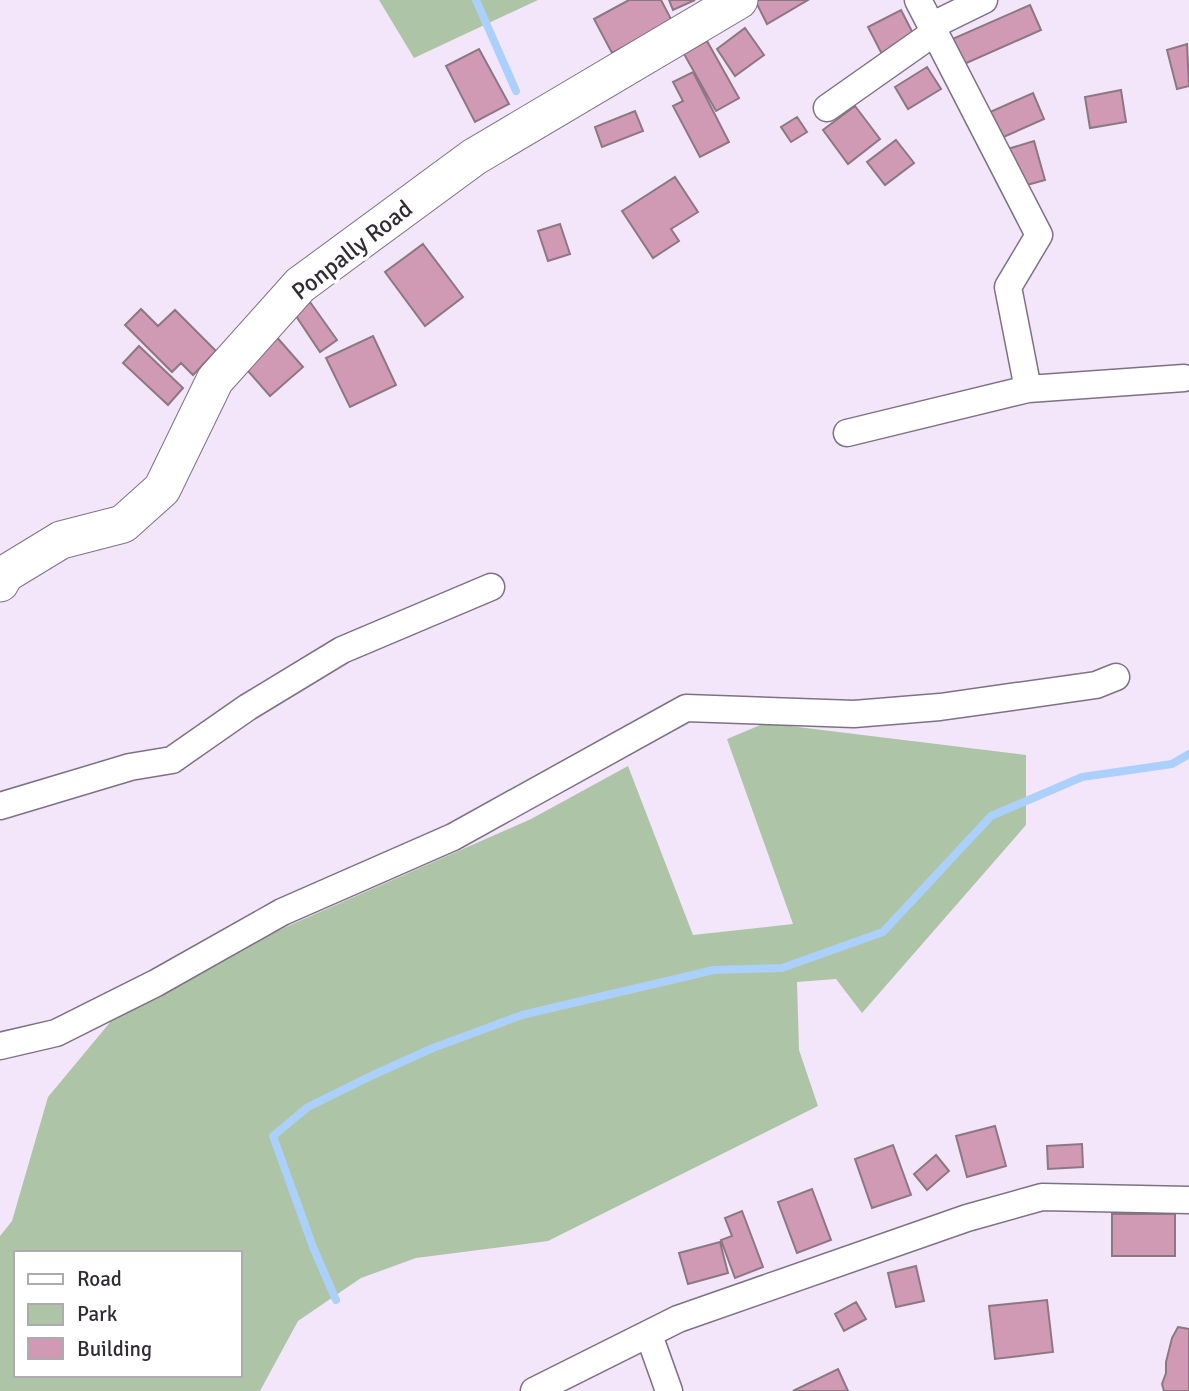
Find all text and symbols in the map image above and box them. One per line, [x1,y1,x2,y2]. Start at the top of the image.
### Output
street label: Ponpally Road [286,194,418,306]
legend [14,1251,242,1377]
text: Road [77,1266,122,1292]
text: Park [77,1301,118,1327]
text: Building [77,1336,152,1362]

